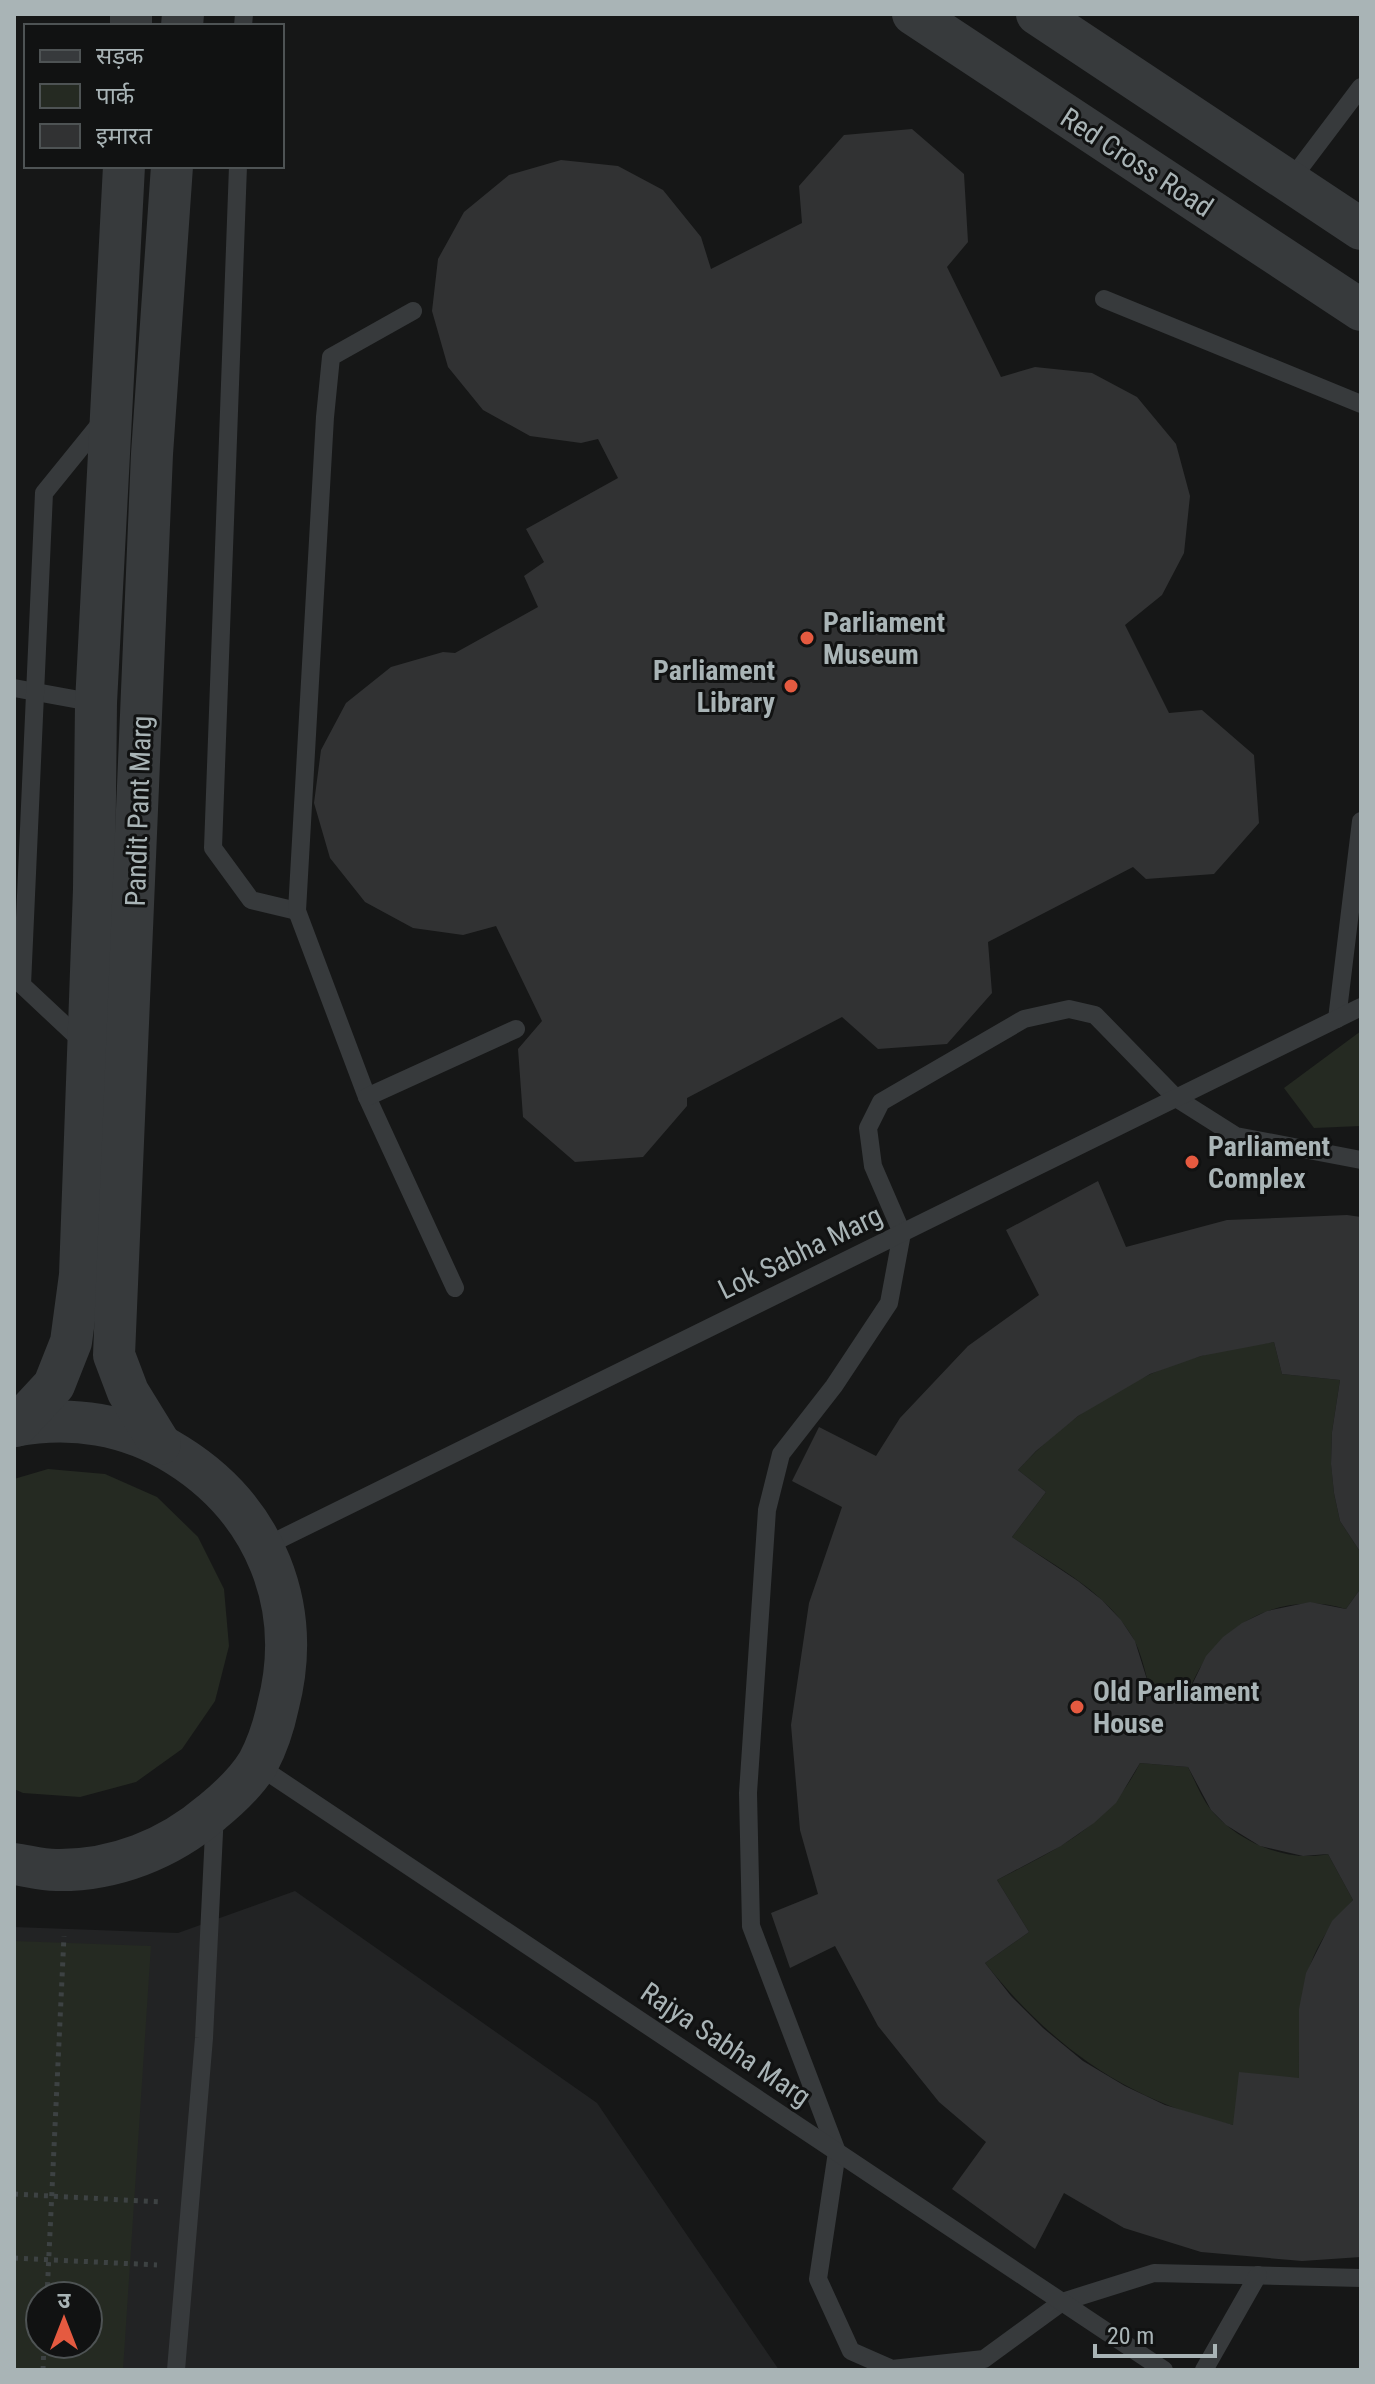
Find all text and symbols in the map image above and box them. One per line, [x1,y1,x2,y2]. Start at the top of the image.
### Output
legend [24,24,284,168]
text: सड़क [96,42,144,70]
text: पार्क [96,82,135,110]
street label: Red Cross Road [1054,101,1219,224]
text: इमारत [96,122,153,150]
place label: Parliament Museum [823,606,945,671]
marker: Parliament Museum [798,629,816,647]
place label: Parliament Library [653,654,776,719]
marker: Parliament Library [782,677,800,695]
street label: Pandit Pant Marg [119,715,158,907]
place label: Parliament Complex [1208,1130,1330,1195]
marker: Parliament Complex [1183,1153,1201,1171]
street label: Lok Sabha Marg [713,1199,888,1306]
place label: Old Parliament House [1093,1675,1259,1740]
marker: Old Parliament House [1068,1698,1086,1716]
street label: Rajya Sabha Marg [635,1975,817,2113]
north arrow [24,2280,104,2360]
text: उ [58,2288,72,2313]
scale bar [1095,2308,1215,2358]
text: 20 m [1107,2322,1154,2350]

